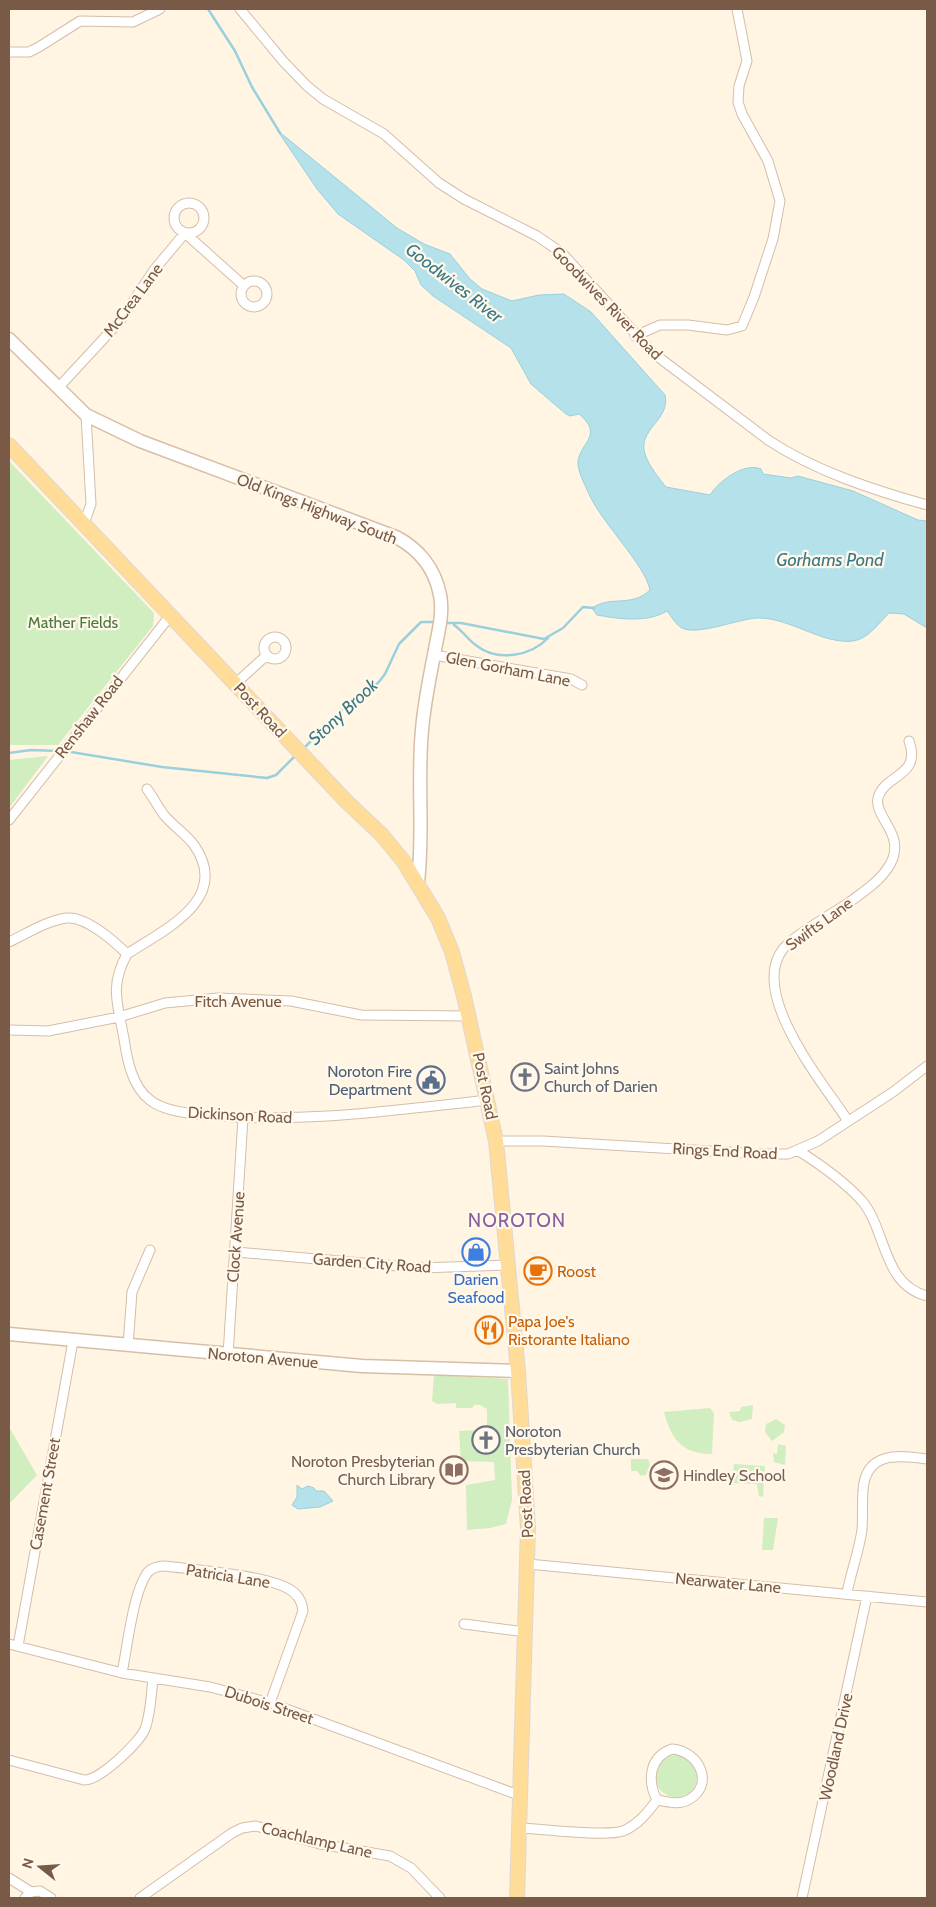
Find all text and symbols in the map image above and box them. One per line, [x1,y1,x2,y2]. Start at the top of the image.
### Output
water label: Goodwives River [401,238,508,329]
street label: Goodwives River Road [548,242,666,364]
street label: McCrea Lane [99,260,167,340]
street label: Old Kings Highway South [234,470,400,548]
water label: Gorhams Pond [776,549,884,571]
park label: Mather Fields [28,613,119,632]
street label: Glen Gorham Lane [444,648,572,690]
street label: Renshaw Road [51,672,127,762]
water label: Stony Brook [304,673,383,750]
street label: Post Road [230,679,290,741]
street label: Swifts Lane [782,893,856,955]
street label: Fitch Avenue [194,992,282,1011]
street label: Post Road [469,1051,501,1121]
place label: Saint Johns Church of Darien [544,1059,658,1096]
place label: Noroton Fire Department [327,1062,413,1099]
church icon: Saint Johns Church of Darien [510,1062,540,1092]
public building icon: Noroton Fire Department [416,1065,446,1095]
street label: Dickinson Road [187,1103,293,1127]
street label: Rings End Road [672,1139,778,1163]
street label: Clock Avenue [223,1191,249,1283]
district label: NOROTON [468,1209,566,1232]
shop icon: Darien Seafood [461,1237,491,1267]
street label: Garden City Road [312,1249,432,1277]
cafe icon: Roost [523,1256,553,1286]
place label: Roost [557,1262,597,1281]
place label: Darien Seafood [448,1270,504,1307]
place label: Papa Joe's Ristorante Italiano [508,1312,630,1349]
restaurant icon: Papa Joe's Ristorante Italiano [474,1315,504,1345]
street label: Noroton Avenue [207,1344,319,1372]
place label: Noroton Presbyterian Church [505,1422,640,1459]
church icon: Noroton Presbyterian Church [471,1425,501,1455]
street label: Casement Street [26,1436,64,1552]
place label: Noroton Presbyterian Church Library [291,1452,435,1489]
library icon: Noroton Presbyterian Church Library [439,1455,469,1485]
school or university icon: Hindley School [649,1460,679,1490]
place label: Hindley School [683,1466,786,1485]
street label: Post Road [515,1470,537,1538]
street label: Patricia Lane [185,1560,271,1592]
street label: Nearwater Lane [674,1569,782,1597]
street label: Dubois Street [222,1682,316,1728]
street label: Woodland Drive [815,1691,857,1803]
street label: Coachlamp Lane [260,1818,374,1862]
north arrow [15,1842,65,1892]
text: N [18,1856,38,1871]

